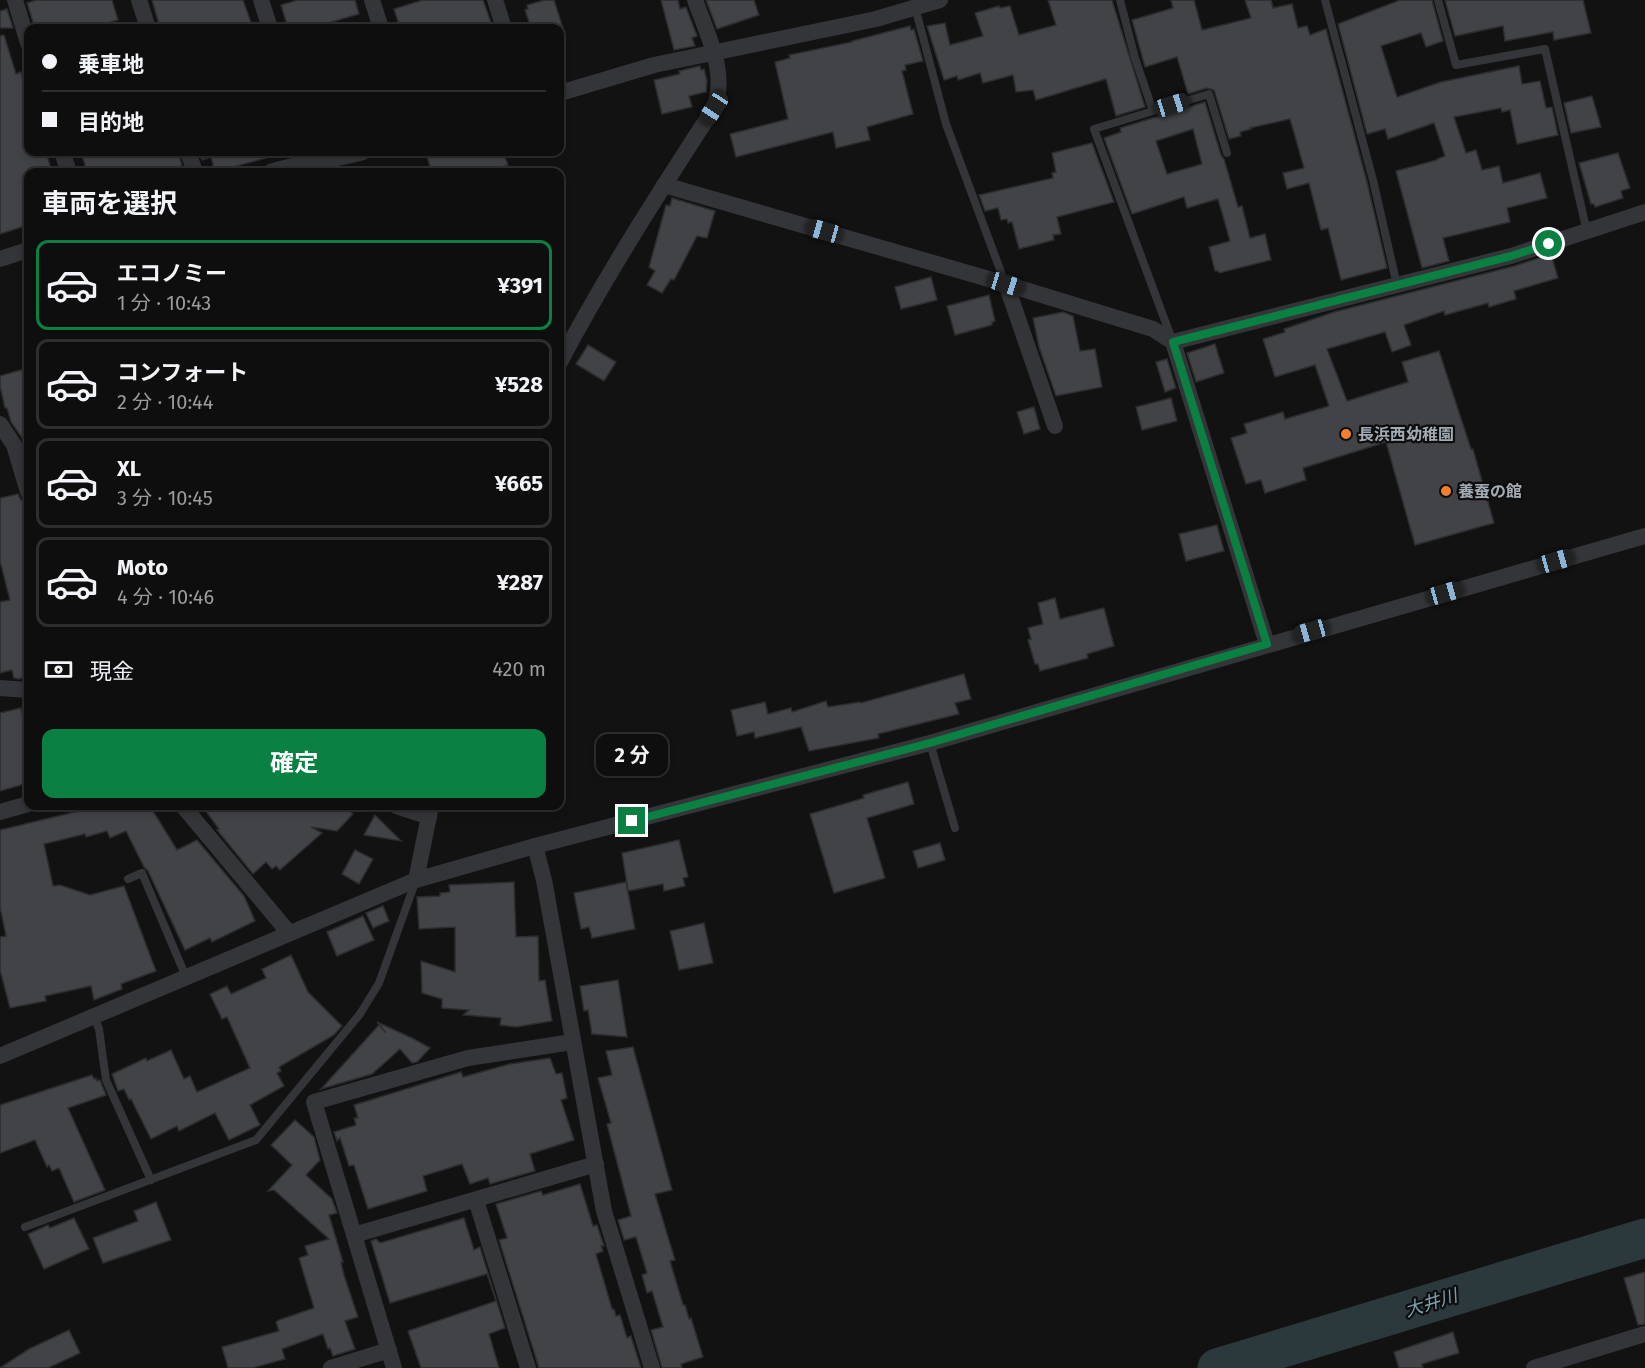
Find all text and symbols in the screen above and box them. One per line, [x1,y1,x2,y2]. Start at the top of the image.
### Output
text: 乗車地 [78,51,144,78]
car [697,88,731,128]
car [1152,91,1192,119]
text: 目的地 [78,109,144,136]
text: 車両を選択 [42,188,177,220]
car [804,217,844,245]
route start [1535,230,1562,257]
icon: car [45,258,99,312]
text: エコノミー [117,260,227,287]
car [986,270,1026,298]
text: ¥391 [498,272,543,299]
text: 1 分 · 10:43 [117,291,211,315]
icon: car [45,357,99,411]
text: コンフォート [117,359,248,386]
text: ¥528 [495,371,543,398]
text: 2 分 · 10:44 [117,390,213,414]
place label: 長浜西幼稚園 [1358,425,1454,444]
marker: 長浜西幼稚園 [1339,427,1353,441]
text: XL [117,455,141,482]
icon: car [45,456,99,510]
text: ¥665 [495,470,543,497]
place label: 養蚕の館 [1458,482,1522,501]
marker: 養蚕の館 [1439,484,1453,498]
text: 3 分 · 10:45 [117,486,213,510]
car [1536,547,1576,575]
text: Moto [117,554,168,581]
icon: car [45,555,99,609]
text: ¥287 [497,569,543,596]
car [1425,579,1465,607]
text: 4 分 · 10:46 [117,585,214,609]
car [1291,617,1331,645]
icon: cash [42,653,75,686]
text: 420 m [492,657,546,681]
text: 現金 [90,658,134,685]
button: 確定 [42,729,546,798]
callout: 2 分 [596,734,668,776]
text: 2 分 [614,743,650,767]
route end [618,807,645,834]
water label: 大井川 [1402,1284,1462,1321]

